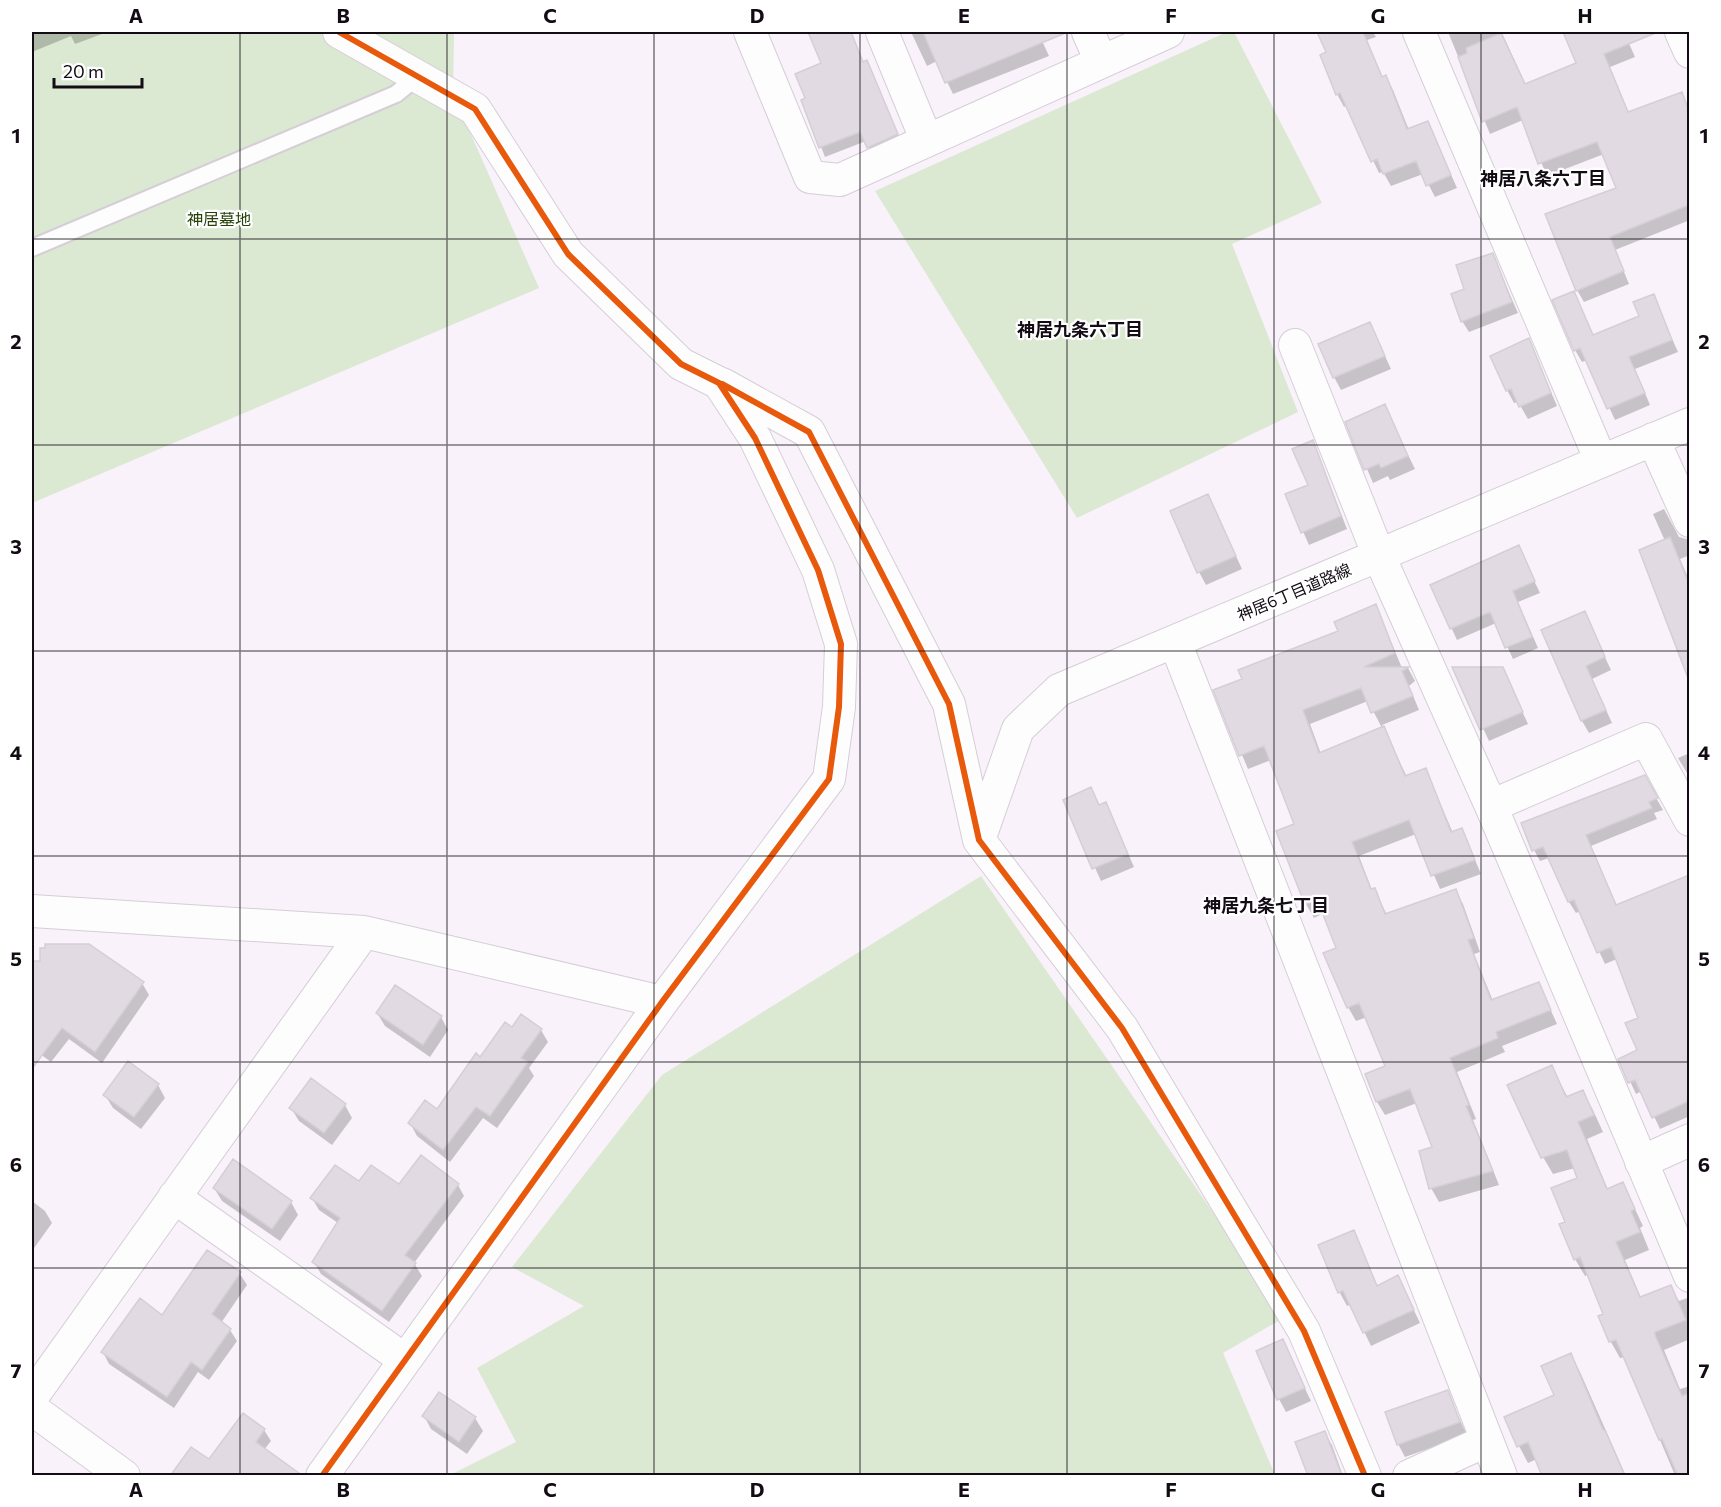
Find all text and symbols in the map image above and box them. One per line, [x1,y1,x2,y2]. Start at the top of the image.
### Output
text: A [129,3,143,27]
text: B [336,3,350,27]
text: C [543,3,557,27]
text: D [750,3,764,27]
text: E [958,3,970,27]
text: F [1165,3,1177,27]
text: G [1371,3,1385,27]
text: H [1578,3,1593,27]
scale bar [54,51,142,89]
text: 20 m [63,60,104,82]
text: 1 [11,123,21,147]
text: 1 [1699,123,1709,147]
district label: 神居八条六丁目 [1480,167,1606,189]
park label: 神居墓地 [187,209,251,228]
district label: 神居九条六丁目 [1017,318,1143,340]
text: 2 [10,329,22,353]
text: 2 [1698,329,1710,353]
text: 3 [10,534,22,558]
text: 3 [1698,534,1710,558]
street label: 神居6丁目道路線 [1234,559,1354,624]
text: 4 [10,740,22,764]
text: 4 [1698,740,1710,764]
district label: 神居九条七丁目 [1203,894,1329,916]
text: 5 [10,946,22,970]
text: 5 [1698,946,1710,970]
text: 6 [10,1152,22,1176]
text: 6 [1698,1152,1710,1176]
text: 7 [11,1358,22,1382]
text: 7 [1699,1358,1710,1382]
text: A [129,1477,143,1501]
text: B [336,1477,350,1501]
text: C [543,1477,557,1501]
text: D [750,1477,764,1501]
text: E [958,1477,970,1501]
text: F [1165,1477,1177,1501]
text: G [1371,1477,1385,1501]
text: H [1578,1477,1593,1501]

